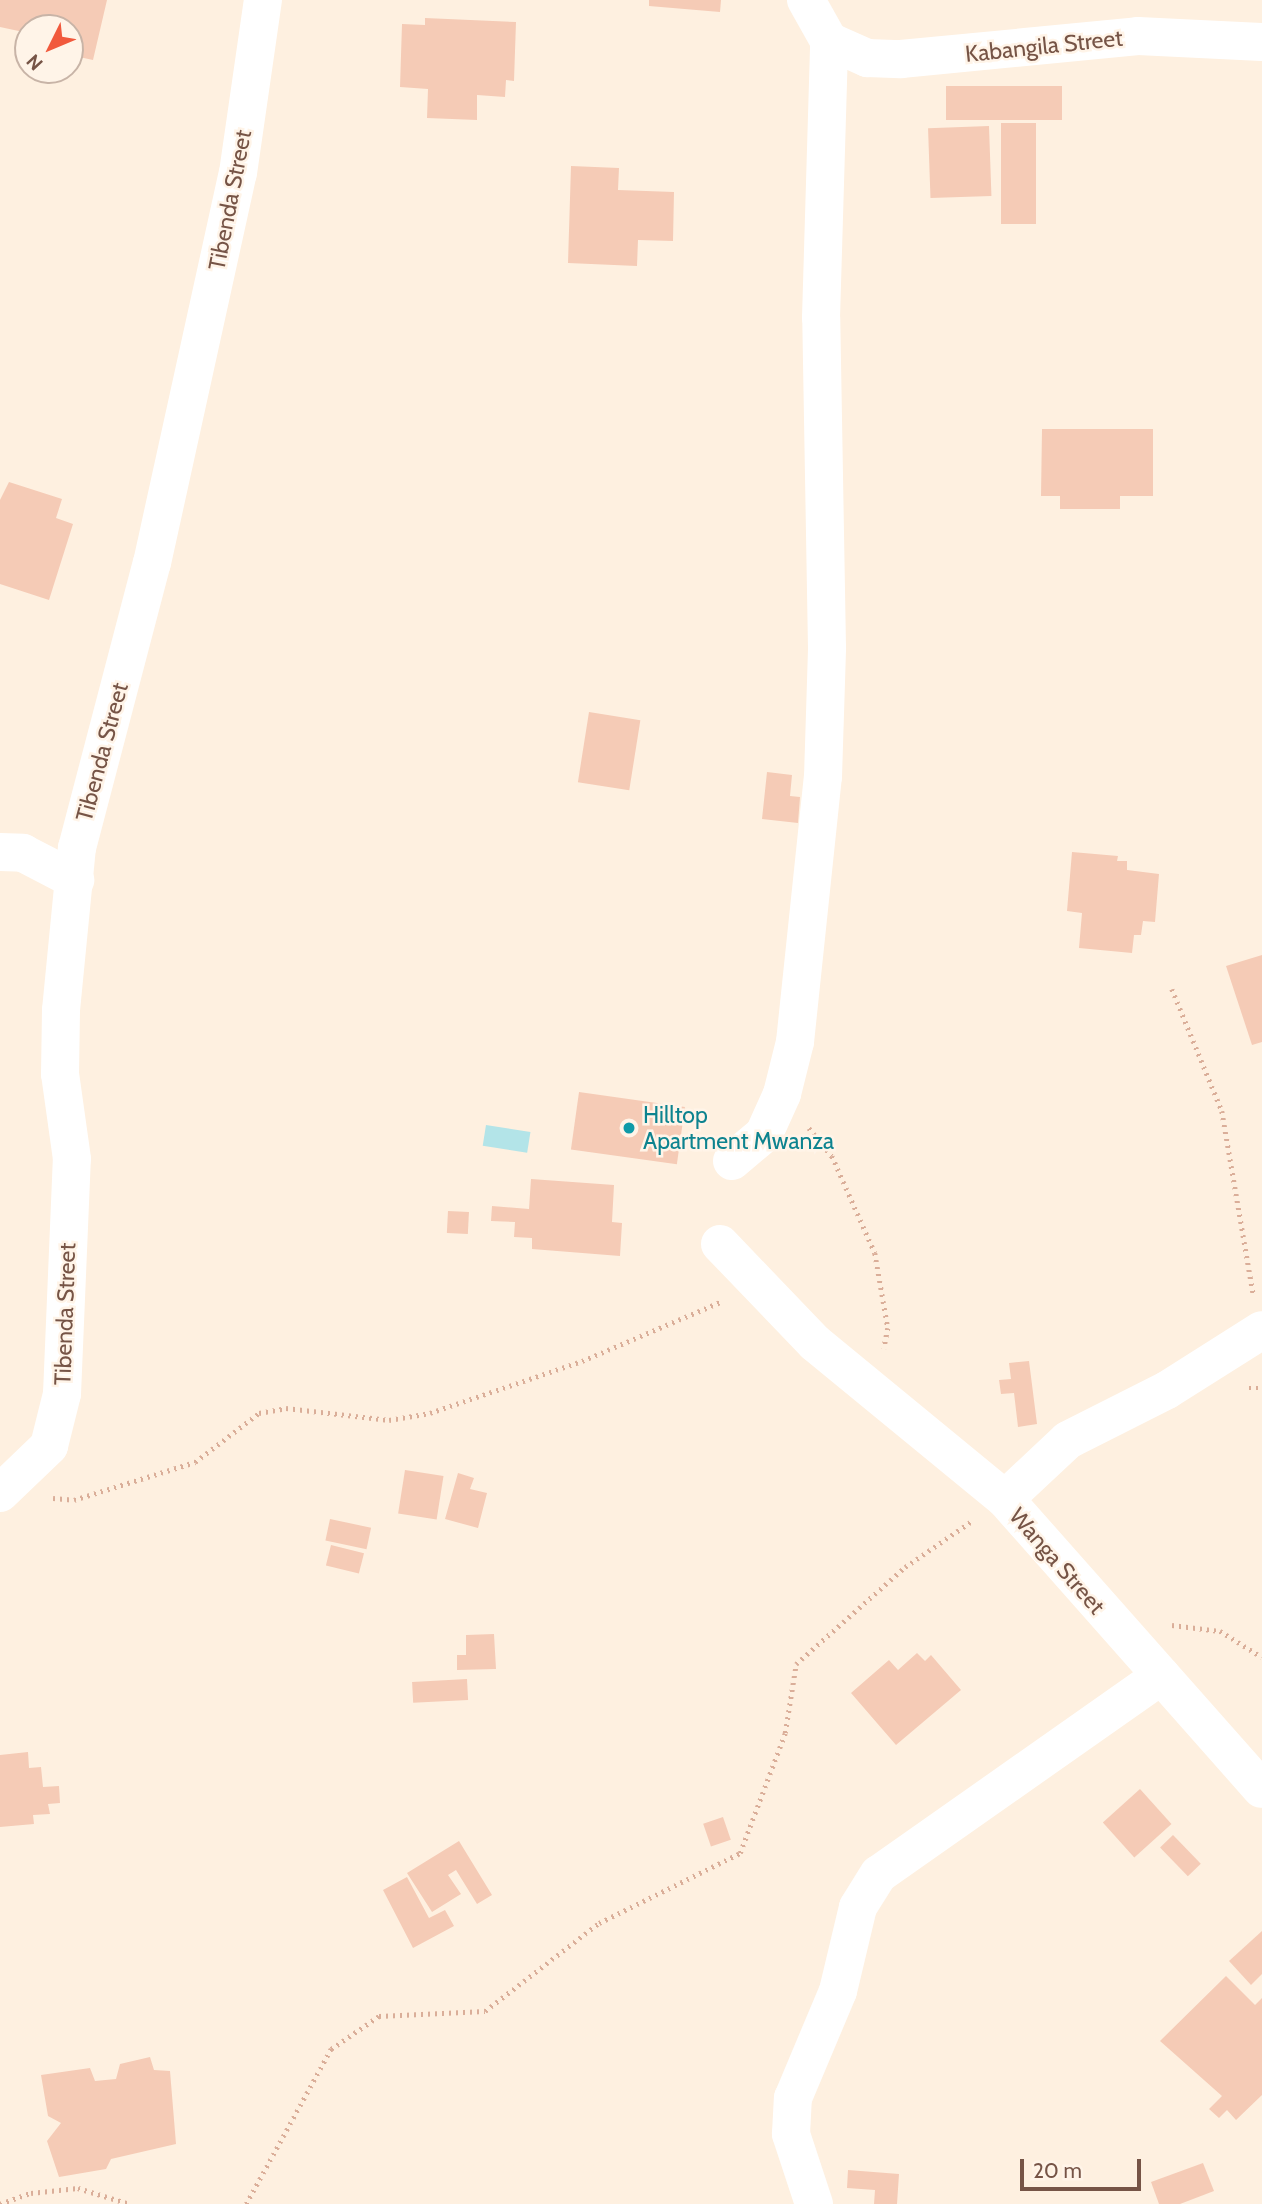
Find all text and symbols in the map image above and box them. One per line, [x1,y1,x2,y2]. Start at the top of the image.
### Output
north arrow [14,14,84,84]
street label: Kabangila Street [964,24,1124,68]
text: N [22,50,48,75]
street label: Tibenda Street [203,127,257,273]
street label: Tibenda Street [70,680,134,824]
place label: Hilltop Apartment Mwanza [643,1101,834,1155]
marker: Hilltop Apartment Mwanza [621,1120,637,1136]
street label: Tibenda Street [49,1242,81,1386]
street label: Wanga Street [1003,1502,1111,1620]
scale bar [1024,2144,1145,2188]
text: 20 m [1033,2158,1082,2183]

